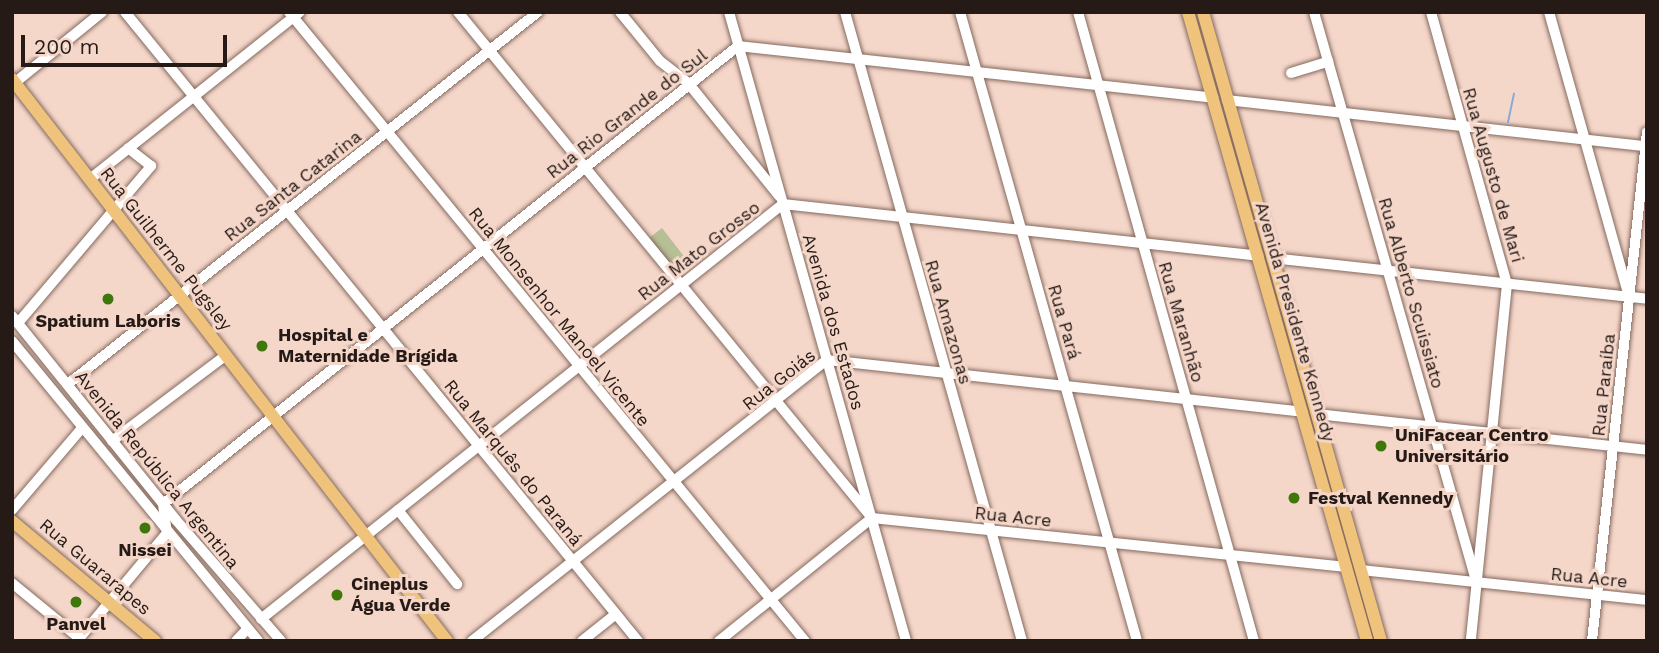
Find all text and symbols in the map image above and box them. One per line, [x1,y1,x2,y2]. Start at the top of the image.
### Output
scale bar [24,21,231,65]
text: 200 m [34,34,100,59]
street label: Rua Rio Grande do Sul [542,44,712,184]
street label: Rua Augusto de Mari [1458,85,1528,265]
street label: Rua Santa Catarina [220,125,366,247]
street label: Rua Guilherme Pugsley [95,163,237,335]
street label: Rua Alberto Scuissiato [1373,194,1449,392]
street label: Rua Mato Grosso [633,196,765,306]
street label: Avenida Presidente Kennedy [1250,199,1340,445]
street label: Rua Monsenhor Manoel Vicente [463,202,655,432]
street label: Avenida dos Estados [797,231,869,413]
street label: Rua Amazonas [920,257,976,387]
street label: Rua Maranhão [1153,259,1209,385]
street label: Rua Pará [1043,282,1085,362]
marker: Spatium Laboris [100,291,116,307]
place label: Spatium Laboris [35,310,181,332]
place label: Hospital e Maternidade Brígida [278,325,458,368]
street label: Rua Paraíba [1588,332,1620,438]
marker: Hospital e Maternidade Brígida [252,336,272,356]
street label: Rua Goiás [738,345,820,415]
street label: Avenida República Argentina [70,366,244,574]
street label: Rua Marquês do Paraná [439,375,587,551]
place label: UniFacear Centro Universitário [1395,425,1549,467]
marker: UniFacear Centro Universitário [1373,438,1389,454]
place label: Festval Kennedy [1308,487,1454,509]
marker: Festval Kennedy [1286,490,1302,506]
street label: Rua Acre [973,502,1053,532]
street label: Rua Guararapes [35,514,155,620]
marker: Nissei [137,520,153,536]
place label: Nissei [118,539,172,561]
street label: Rua Acre [1549,563,1629,593]
place label: Cineplus Água Verde [351,574,451,616]
marker: Cineplus Água Verde [329,587,345,603]
marker: Panvel [68,594,84,610]
place label: Panvel [46,613,106,635]

